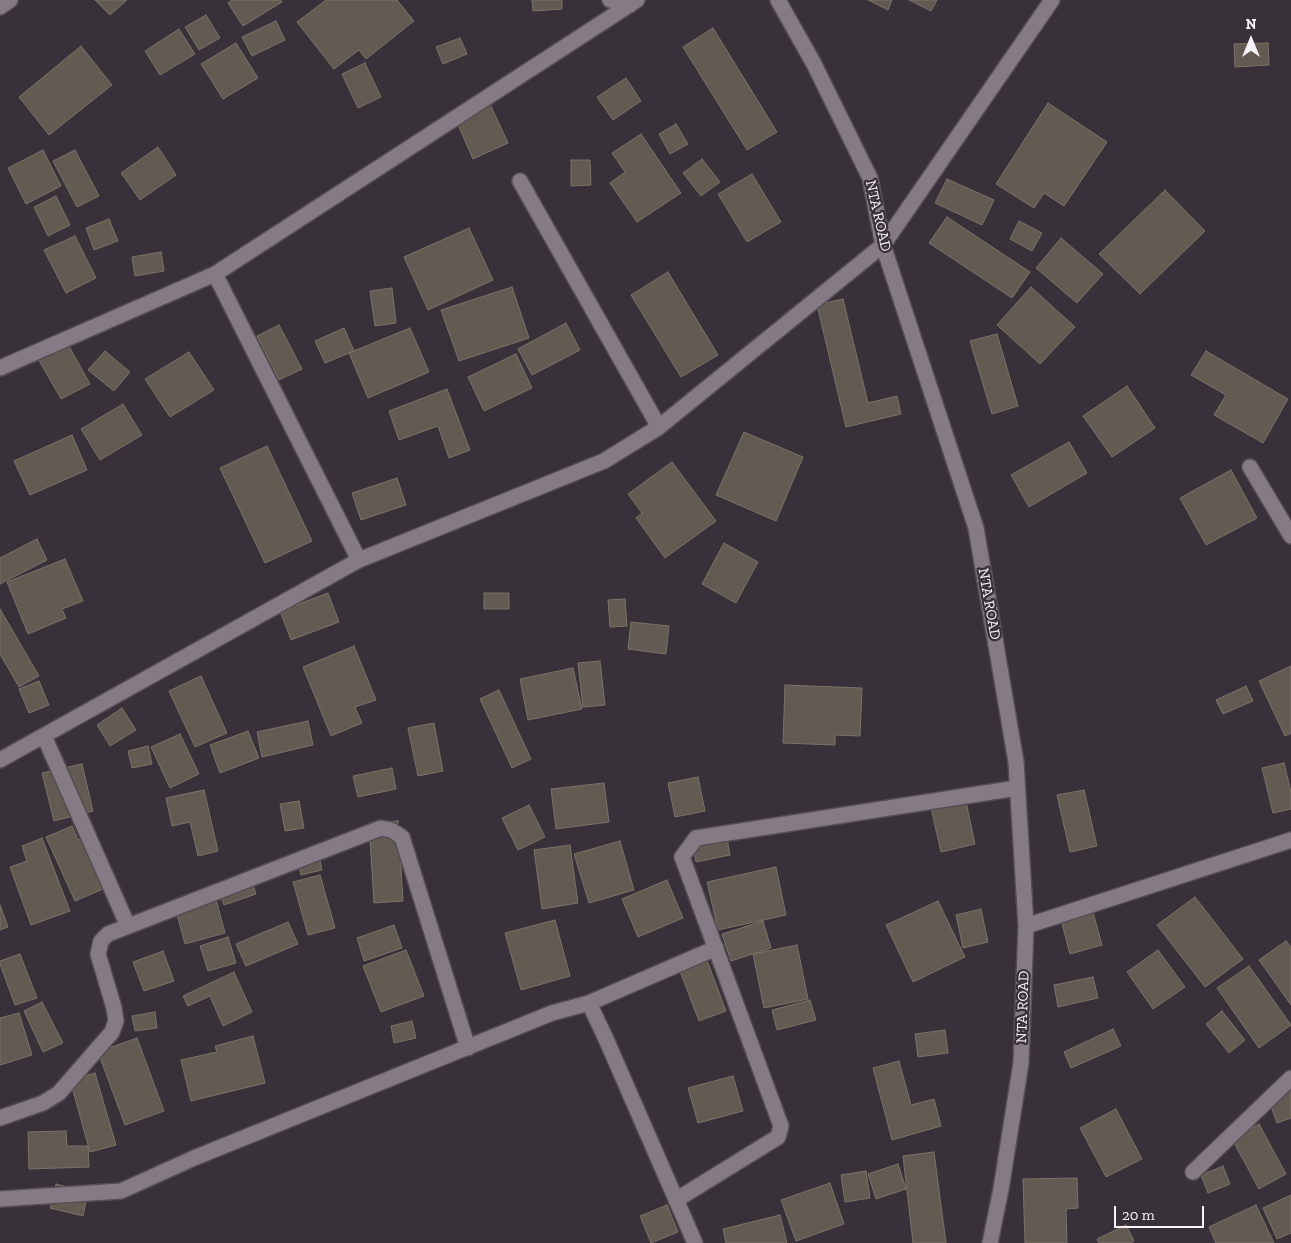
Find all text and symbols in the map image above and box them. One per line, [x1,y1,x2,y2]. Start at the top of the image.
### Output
north arrow [1226,15,1276,65]
text: N [1246,16,1256,33]
street label: NTA ROAD [861,179,895,253]
street label: NTA ROAD [974,567,1004,641]
street label: NTA ROAD [1013,970,1033,1044]
scale bar [1116,1196,1206,1228]
text: 20 m [1122,1206,1155,1224]

